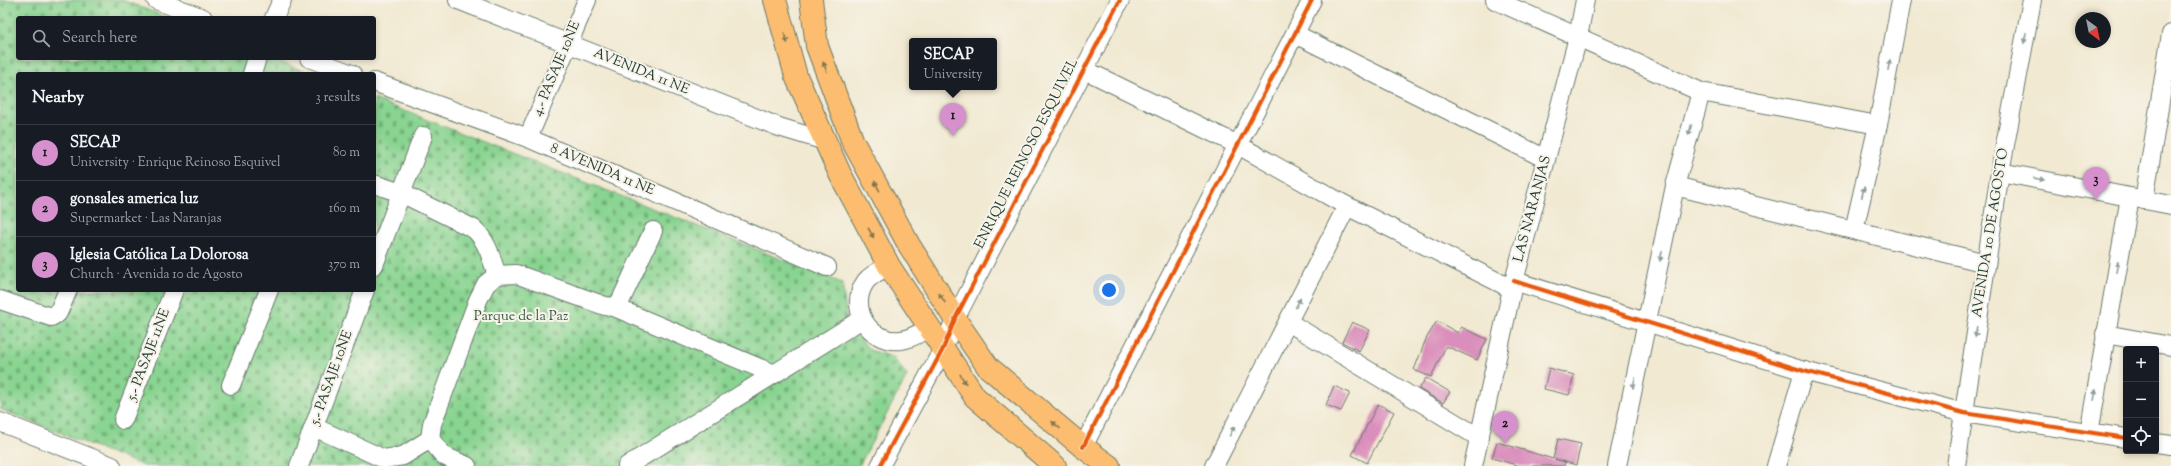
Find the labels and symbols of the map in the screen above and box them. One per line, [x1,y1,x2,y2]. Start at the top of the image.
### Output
north arrow [2075,12,2111,48]
street label: 4.- PASAJE 10NE [528,18,586,120]
one-way arrow [783,31,789,44]
one-way arrow [2022,32,2028,44]
street label: AVENIDA 11 NE [590,44,692,101]
street label: ENRIQUE REINOSO ESQUIVEL [970,55,1084,253]
one-way arrow [1887,59,1893,71]
one-way arrow [822,61,828,73]
pin: 1 [940,103,966,136]
one-way arrow [1687,123,1693,136]
street label: 8 AVENIDA 11 NE [547,139,658,201]
street label: AVENIDA 10 DE AGOSTO [1968,147,2014,319]
street label: LAS NARANJAS [1509,154,1557,264]
pin: 3 [2083,167,2109,200]
one-way arrow [2032,177,2045,183]
one-way arrow [874,180,880,192]
one-way arrow [1860,186,1866,199]
one-way arrow [868,227,874,239]
one-way arrow [1657,250,1663,262]
one-way arrow [2114,260,2120,273]
your location [1099,280,1119,300]
one-way arrow [938,293,946,304]
one-way arrow [1294,297,1301,309]
street label: 5.- PASAJE 11NE [122,306,176,405]
park label: Parque de la Paz [474,307,568,327]
one-way arrow [1973,326,1979,338]
street label: 5.- PASAJE 10NE [305,327,359,429]
one-way arrow [959,373,966,385]
one-way arrow [1631,377,1637,390]
one-way arrow [2093,389,2099,401]
pin: 2 [1492,411,1518,444]
one-way arrow [1051,420,1062,429]
one-way arrow [1229,426,1235,437]

